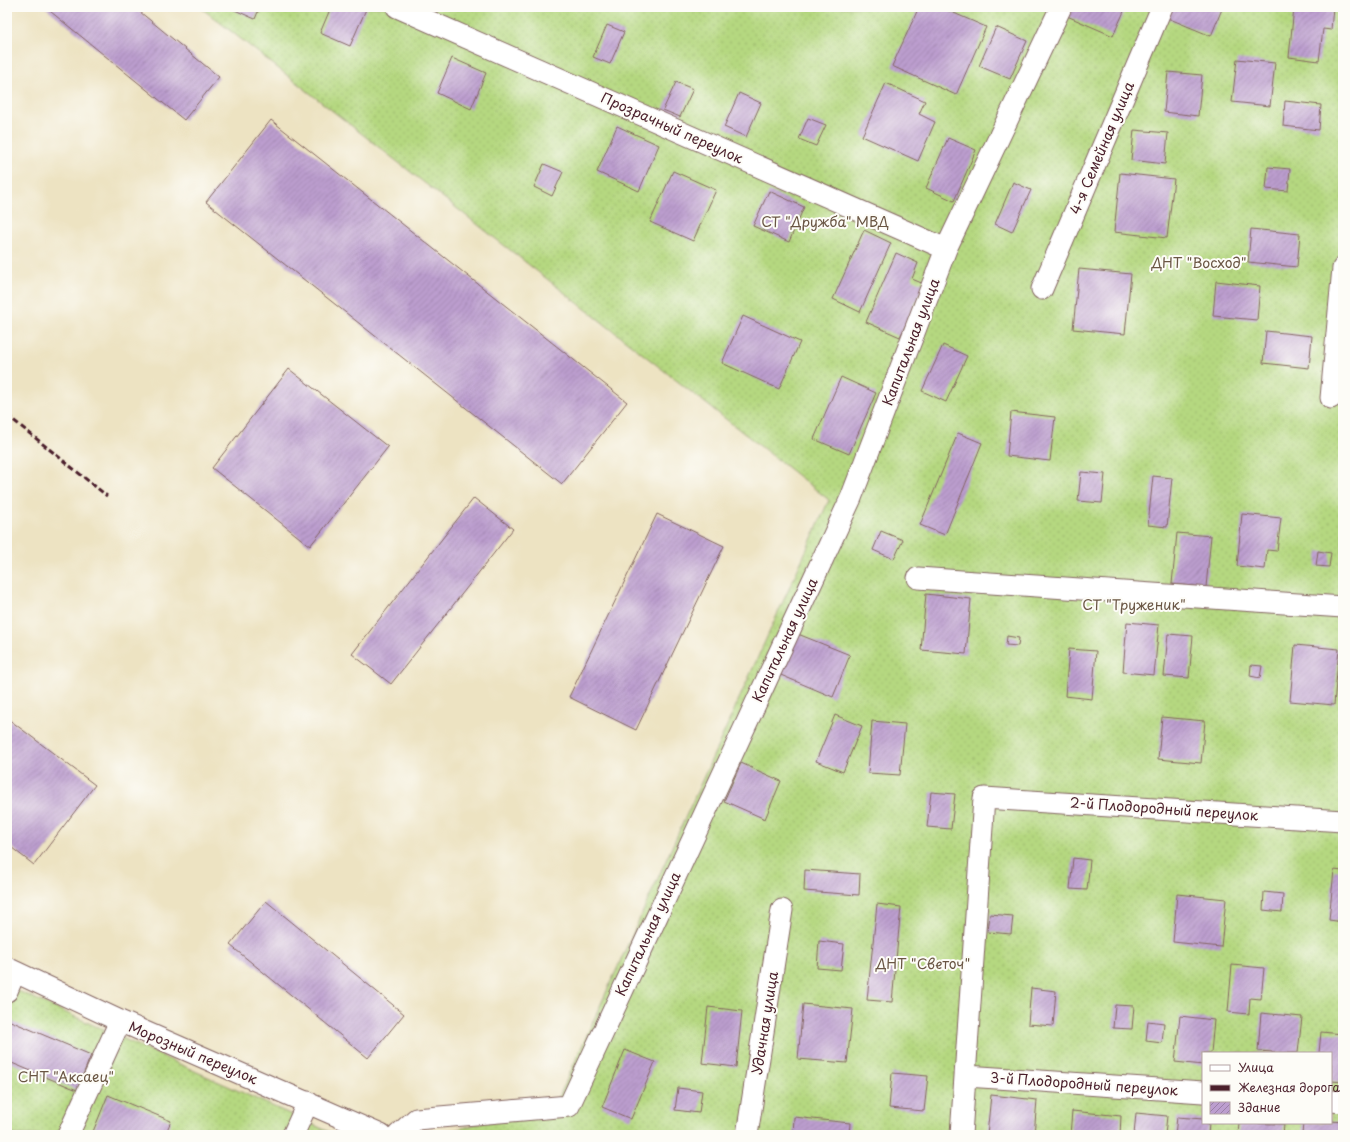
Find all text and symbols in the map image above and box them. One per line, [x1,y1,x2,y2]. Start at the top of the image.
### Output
street label: 4-я Семейная улица [1064,78,1139,217]
street label: Прозрачный переулок [598,87,747,169]
park label: СТ "Дружба" МВД [761,211,889,232]
park label: ДНТ "Восход" [1150,252,1247,273]
street label: Капитальная улица [877,275,945,409]
street label: Капитальная улица [747,574,823,705]
park label: СТ "Труженик" [1082,594,1186,615]
street label: 2-й Плодородный переулок [1069,791,1260,826]
street label: Капитальная улица [610,868,686,999]
park label: ДНТ "Светоч" [875,953,970,974]
street label: Удачная улица [746,970,783,1076]
street label: Морозный переулок [125,1016,262,1089]
legend [1202,1052,1332,1124]
text: Улица [1238,1058,1274,1076]
park label: СНТ "Аксаец" [18,1066,114,1087]
street label: 3-й Плодородный переулок [989,1066,1179,1101]
text: Железная дорога [1238,1078,1341,1096]
text: Здание [1238,1098,1280,1116]

